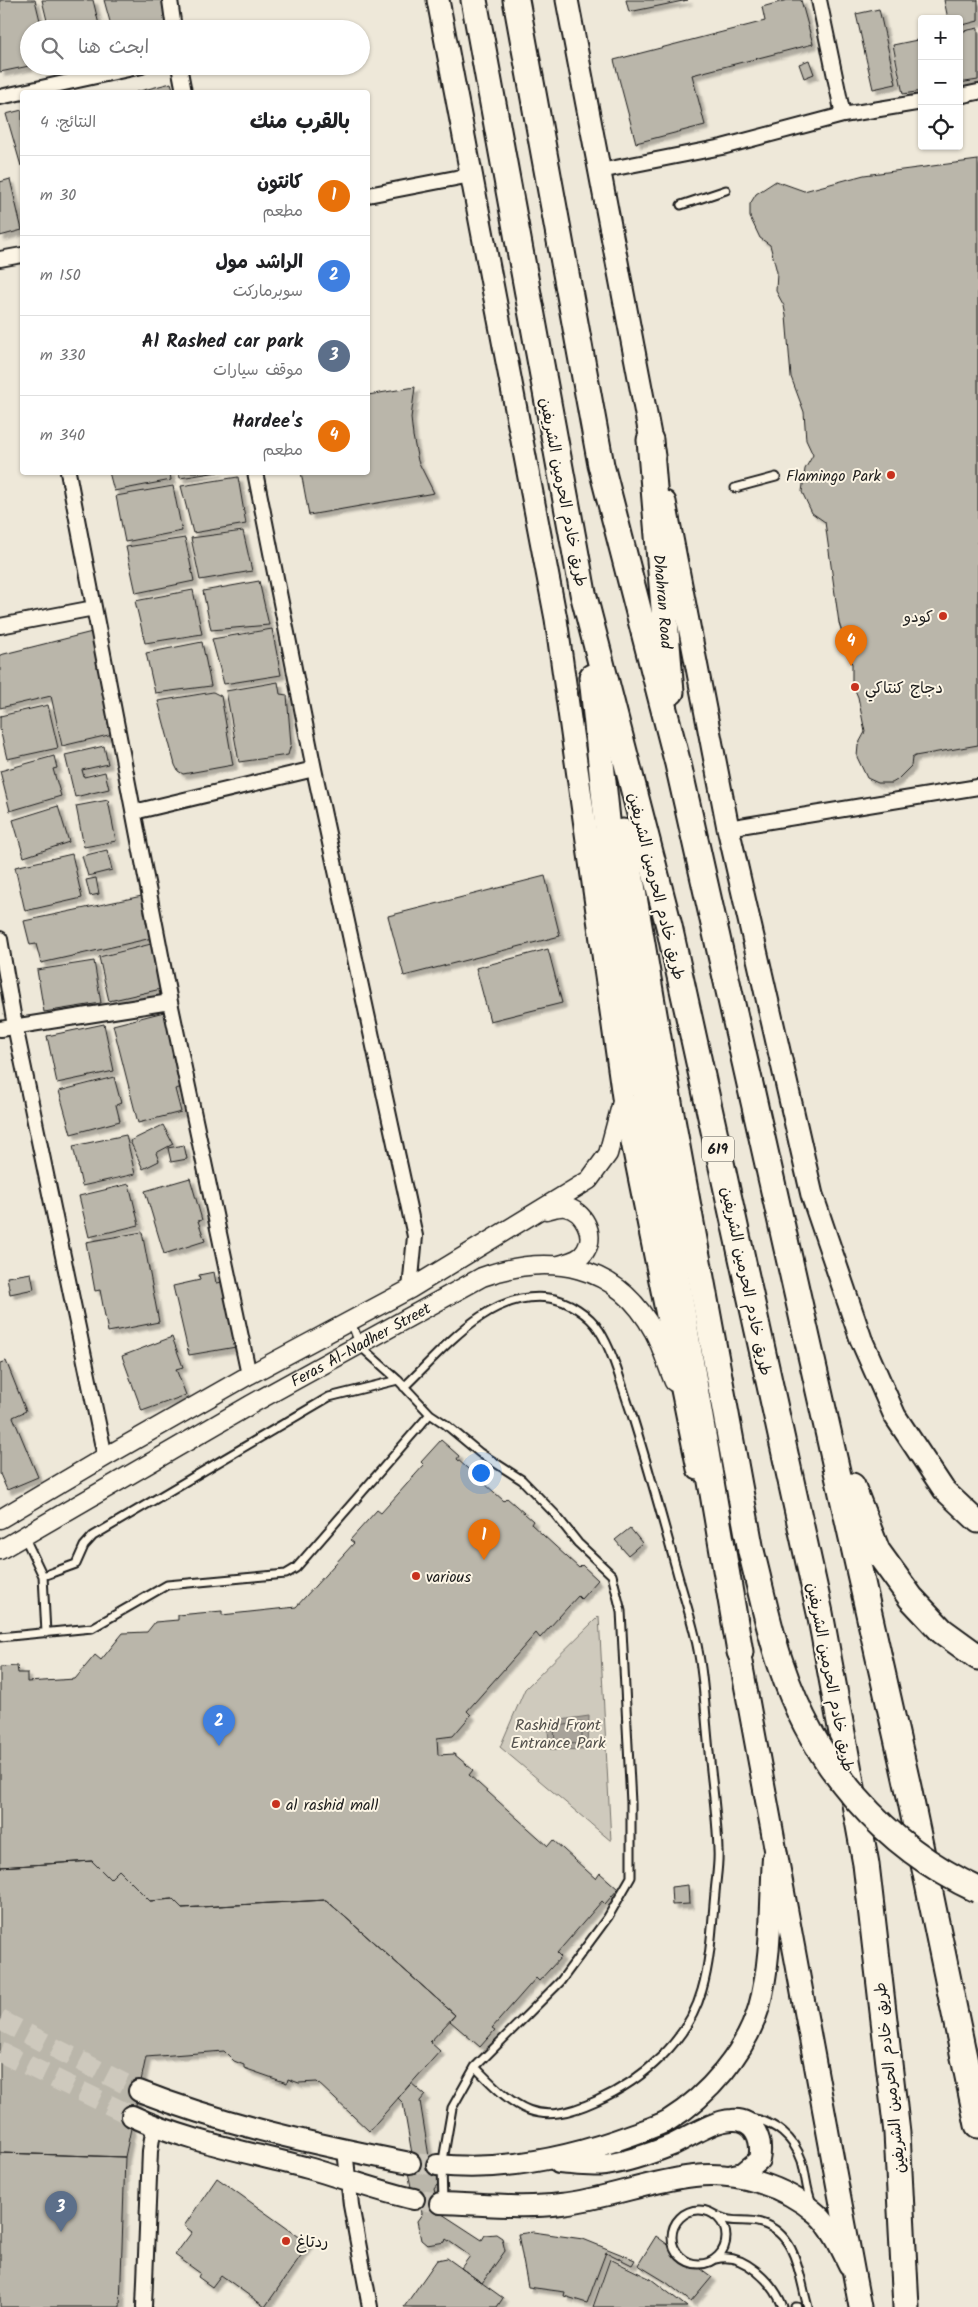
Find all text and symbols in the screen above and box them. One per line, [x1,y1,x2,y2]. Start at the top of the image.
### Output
map controls [918,15,963,150]
button: + [918,15,963,60]
search box [20,20,370,75]
text: ابحث هنا [78,33,149,63]
icon: search [38,34,66,62]
button: − [918,60,963,105]
button: locate [918,105,963,150]
text: بالقرب منك [250,106,350,139]
text: النتائج: 4 [40,110,96,135]
text: كانتون [257,168,303,198]
text: 30 m [40,183,76,208]
text: 1 [332,183,336,208]
text: مطعم [263,199,303,224]
text: الراشد مول [215,248,303,278]
text: 150 m [40,263,81,288]
text: 2 [329,263,339,288]
text: سوبرماركت [233,279,303,304]
text: Al Rashed car park [142,327,303,357]
text: 330 m [40,343,85,368]
text: 3 [330,343,338,368]
text: موقف سيارات [213,358,303,383]
street label: طريق خادم الحرمين الشريفين [532,395,593,589]
text: Hardee's [232,407,303,437]
text: 340 m [40,423,85,448]
text: 4 [330,423,338,448]
text: مطعم [263,438,303,463]
place label: Flamingo Park [786,464,881,489]
marker: Flamingo Park [885,469,897,481]
street label: Dhahran Road [646,553,678,651]
place label: كودو [902,605,933,630]
marker: كودو [937,610,949,622]
pin: 4 [835,625,867,666]
place label: دجاج كنتاكي [865,676,943,702]
marker: دجاج كنتاكي [849,681,861,693]
street label: طريق خادم الحرمين الشريفين [620,790,691,983]
road number: 619 [702,1136,734,1162]
street label: طريق خادم الحرمين الشريفين [713,1185,778,1378]
street label: Feras Al-Nadher Street [286,1296,437,1394]
your location [468,1460,494,1486]
pin: 1 [468,1519,500,1560]
place label: various [426,1565,471,1590]
marker: various [410,1570,422,1582]
street label: طريق خادم الحرمين الشريفين [799,1580,860,1774]
pin: 2 [203,1705,235,1746]
park label: Rashid Front Entrance Park [510,1713,606,1756]
place label: al rashid mall [286,1793,378,1818]
marker: al rashid mall [270,1798,282,1810]
street label: طريق خادم الحرمين الشريفين [868,1981,913,2175]
pin: 3 [45,2191,77,2232]
place label: ردتاغ [296,2230,328,2255]
marker: ردتاغ [280,2235,292,2247]

